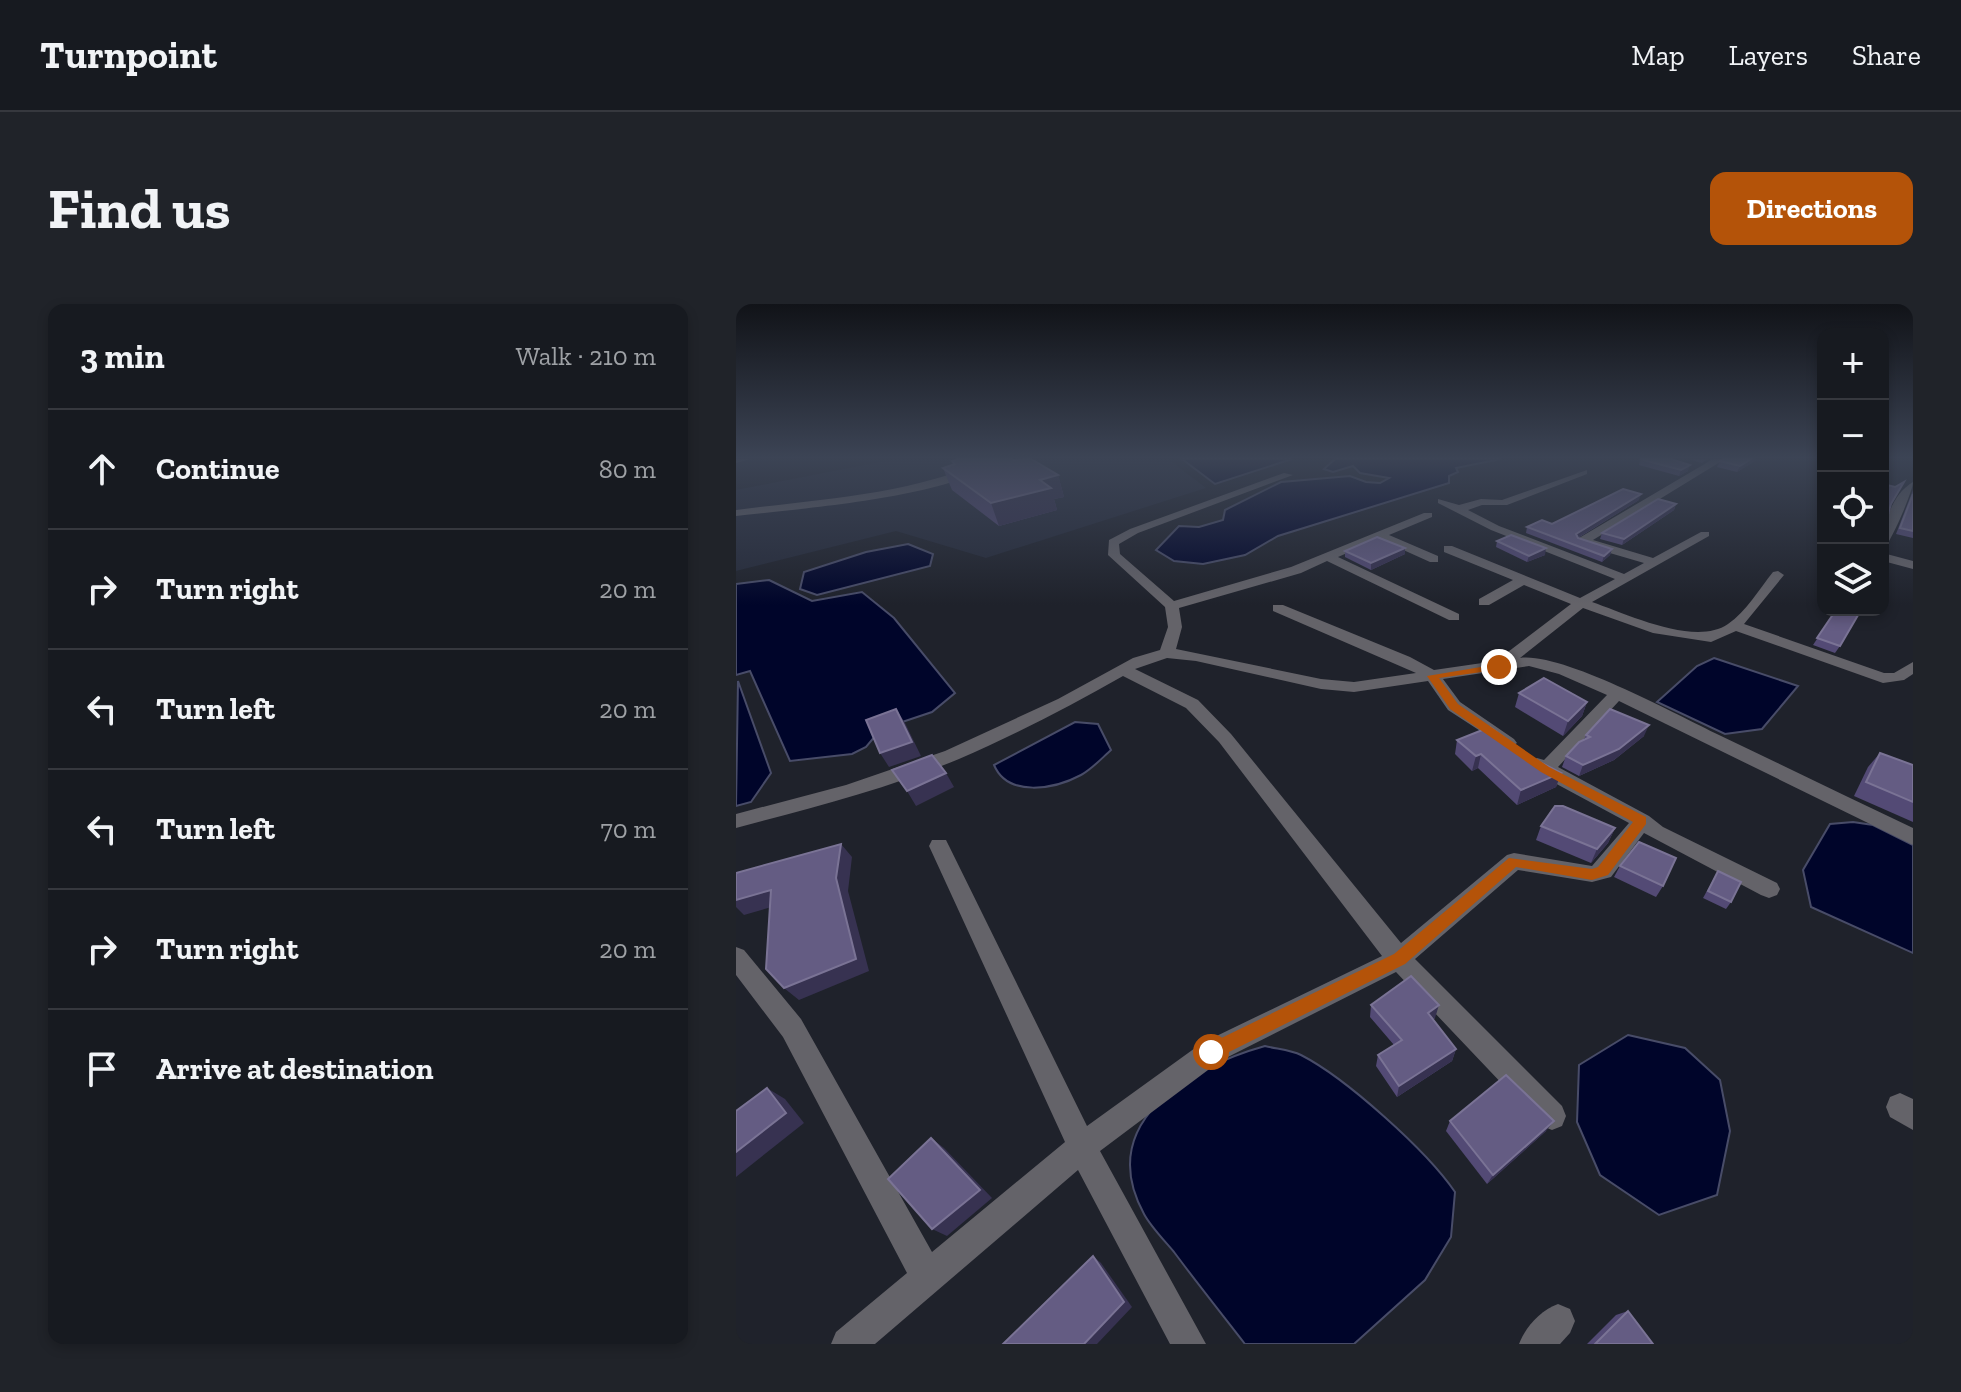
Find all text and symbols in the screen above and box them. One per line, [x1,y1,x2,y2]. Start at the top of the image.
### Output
text: Turnpoint [40,32,217,78]
text: Map [1631,39,1685,72]
text: Layers [1729,39,1808,72]
text: Share [1852,39,1921,72]
button: Directions [1710,172,1913,245]
text: Find us [48,175,231,242]
map controls [1817,328,1889,616]
button: + [1817,328,1889,400]
text: 3 min [80,336,165,377]
text: Walk · 210 m [516,340,656,372]
button: − [1817,400,1889,472]
icon: ahead [80,447,124,491]
text: Continue [156,451,280,487]
text: 80 m [599,453,656,485]
button: locate [1817,472,1889,544]
button: layers [1817,544,1889,616]
icon: right [80,567,124,611]
text: Turn right [156,571,298,607]
text: 20 m [599,573,656,605]
route end [1481,649,1517,685]
icon: left [80,687,124,731]
text: Turn left [156,691,275,727]
text: 20 m [599,693,656,725]
icon: left [80,807,124,851]
text: Turn left [156,811,275,847]
text: 70 m [600,813,656,845]
icon: right [80,927,124,971]
text: Turn right [156,931,298,967]
text: 20 m [599,933,656,965]
route start [1193,1034,1229,1070]
icon: arrive [80,1047,124,1091]
text: Arrive at destination [156,1051,433,1087]

